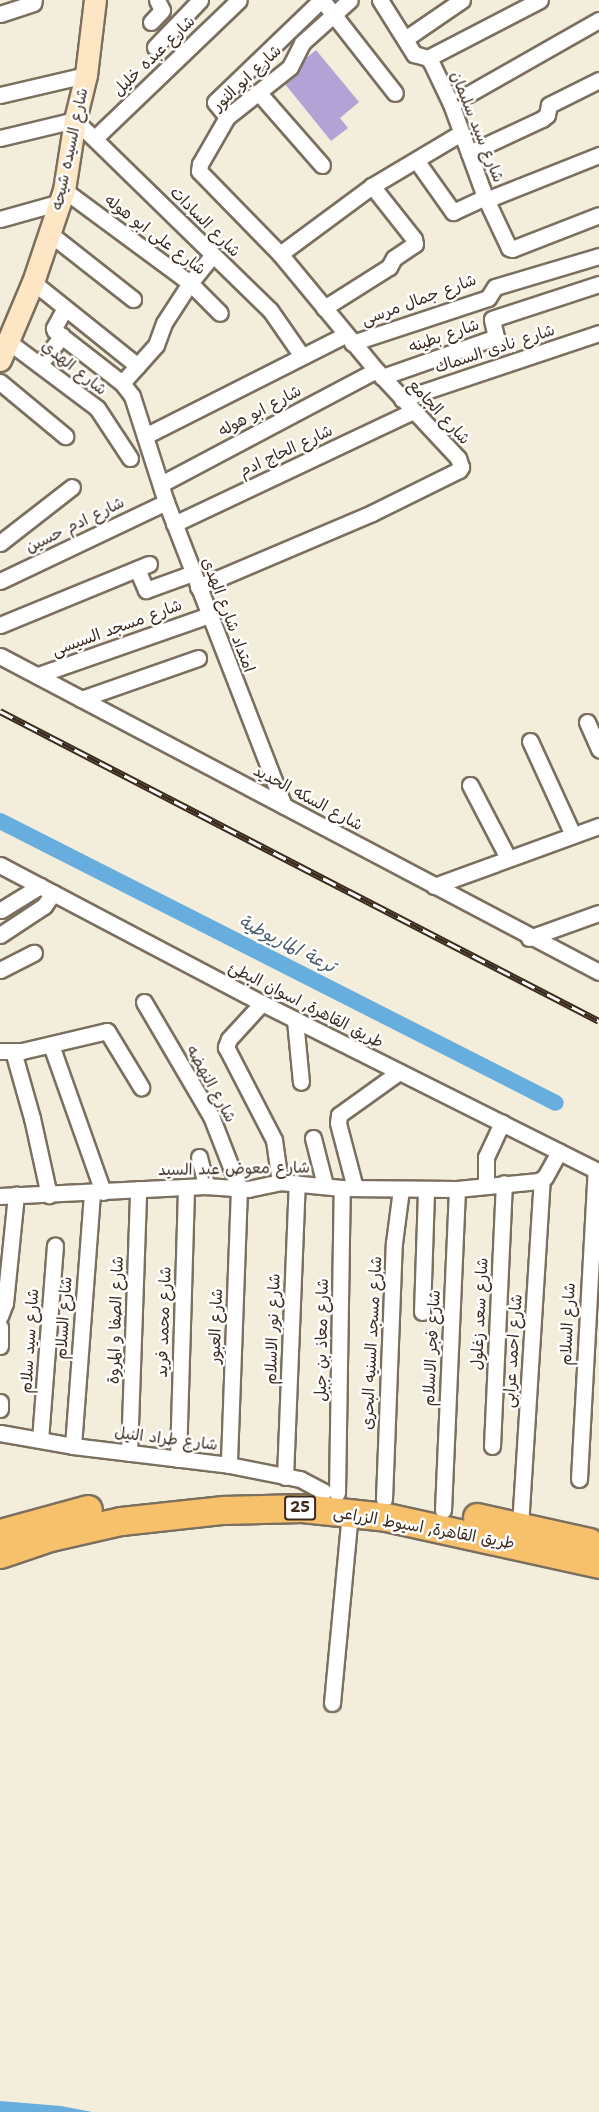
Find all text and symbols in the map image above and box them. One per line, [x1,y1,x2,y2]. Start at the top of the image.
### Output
street label: شارع عبده خليل [109,12,199,100]
street label: شارع ابو النور [208,41,286,115]
street label: شارع سيد سليمان [446,69,508,185]
street label: شارع السيده شيحه [48,86,92,212]
street label: شارع السادات [166,183,244,261]
street label: شارع على ابو هوله [101,191,209,279]
street label: شارع جمال مرسى [359,270,479,330]
street label: شارع بطينه [406,315,482,357]
street label: شارع نادى السماك [433,321,557,377]
street label: شارع الهدي [37,336,111,400]
street label: شارع الجامع [404,375,474,449]
street label: شارع ابو هوله [215,381,305,441]
street label: شارع الحاج ادم [236,421,336,481]
street label: شارع ادم حسين [22,493,128,557]
street label: امتداد شارع الهدى [197,555,259,675]
street label: شارع مسجد السيسى [49,596,185,660]
street label: شارع السكه الحديد [250,761,366,835]
water label: ترعة الماريوطية [235,910,339,978]
street label: طريق القاهرة, اسوان البطئ [225,958,387,1052]
street label: شارع النهضه [182,1042,240,1126]
street label: شارع معوض عبد السيد [158,1158,310,1180]
street label: شارع الصفا و المروة [104,1256,128,1384]
street label: شارع مسجد السنيه البحرى [358,1256,386,1430]
street label: شارع سعد زغلول [467,1257,493,1371]
street label: شارع محمد فريد [152,1266,176,1378]
street label: شارع نور الاسلام [261,1273,285,1385]
street label: شارع السلام [52,1276,76,1360]
street label: شارع معاذ بن جبل [311,1278,333,1402]
street label: شارع السلام [556,1282,580,1366]
street label: شارع سيد سلام [17,1288,43,1394]
street label: شارع العبور [205,1288,227,1364]
street label: شارع فجر الاسلام [419,1289,445,1407]
street label: شارع احمد عرابى [499,1293,527,1409]
street label: شارع طراد النيل [113,1423,219,1455]
road number: 25 [284,1496,316,1520]
street label: طريق القاهرة, اسيوط الزراعى [332,1503,516,1553]

